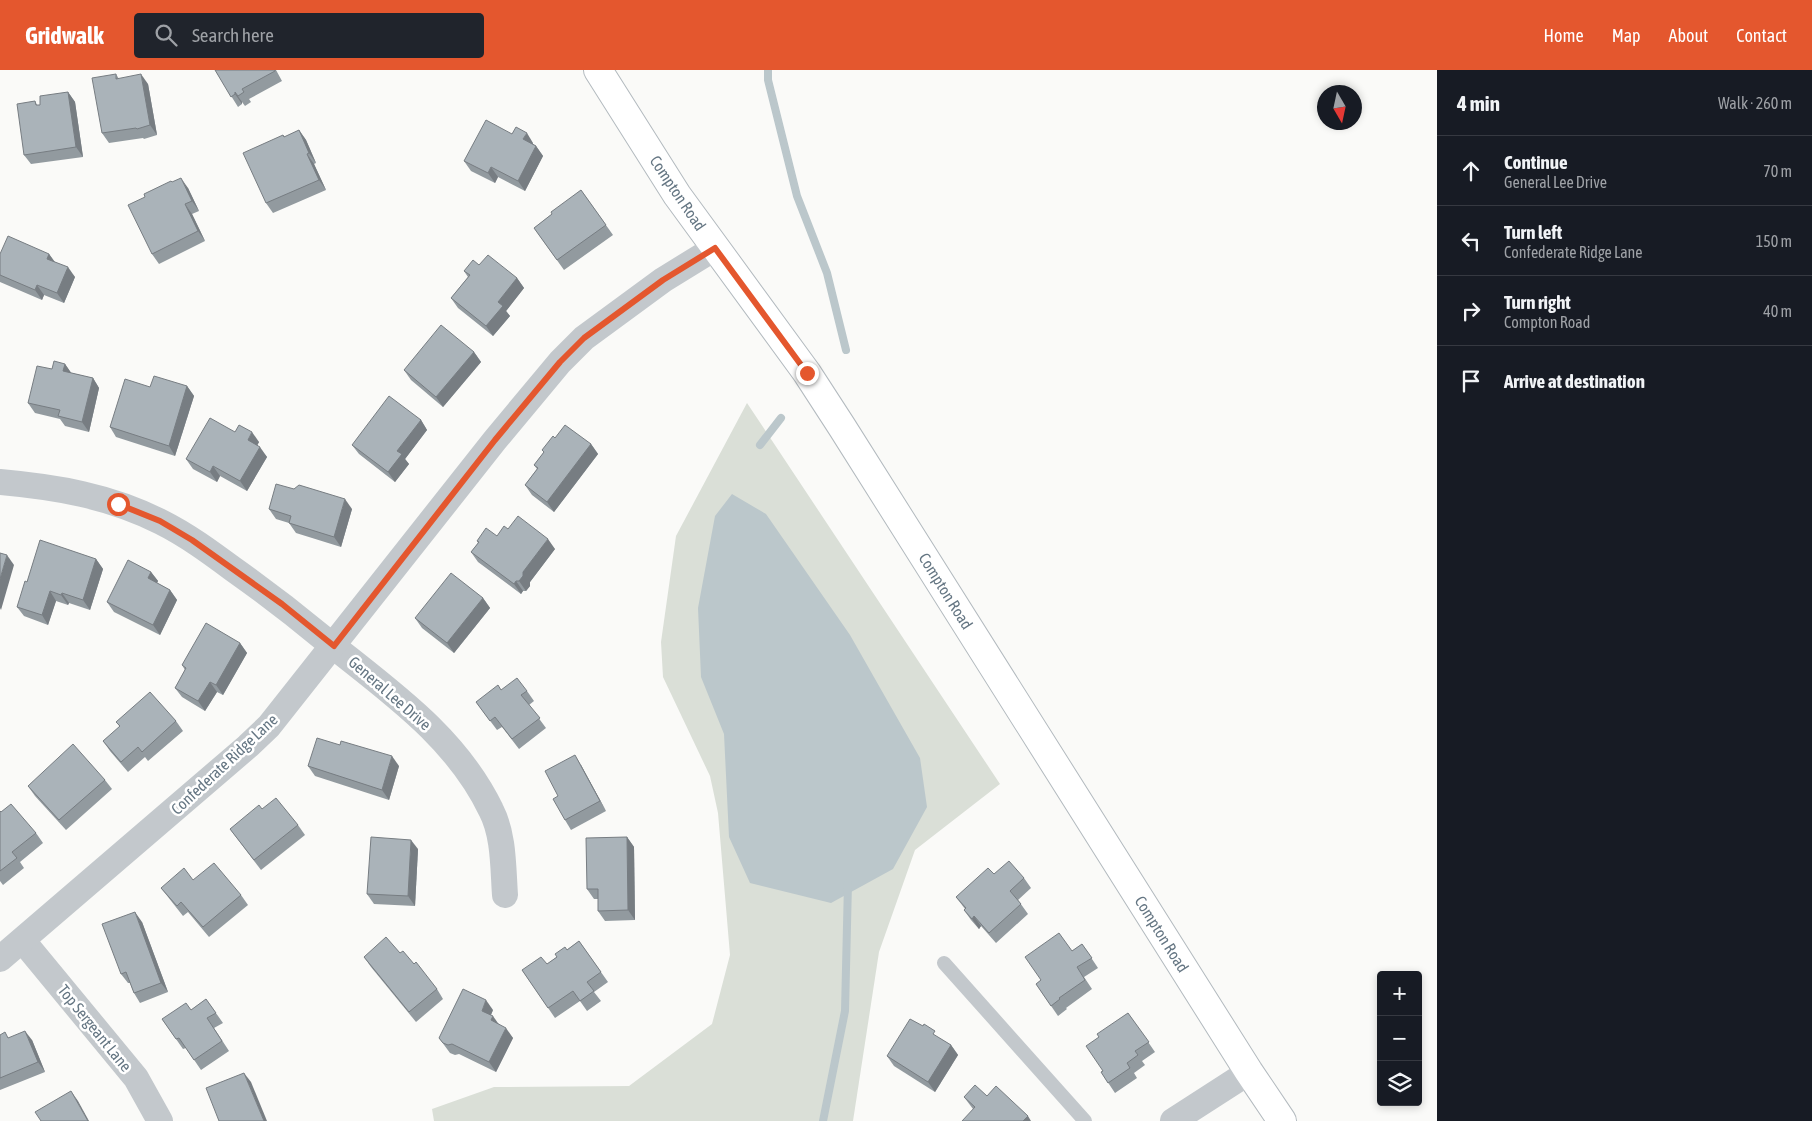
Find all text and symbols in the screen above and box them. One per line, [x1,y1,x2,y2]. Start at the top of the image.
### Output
search box [134,13,484,58]
icon: search [152,21,180,49]
text: Gridwalk [25,22,104,49]
text: Search here [192,24,274,46]
text: Home [1544,25,1584,46]
text: Map [1612,25,1641,46]
text: About [1669,25,1708,46]
text: Contact [1736,25,1787,46]
north arrow [1317,85,1362,130]
text: 4 min [1457,91,1500,115]
text: Walk · 260 m [1718,94,1792,112]
text: Continue [1504,151,1568,173]
street label: Compton Road [646,152,710,234]
icon: ahead [1457,157,1485,185]
text: 70 m [1763,162,1792,180]
text: General Lee Drive [1504,173,1607,191]
text: Turn left [1504,221,1562,243]
icon: left [1457,227,1485,255]
text: 150 m [1756,232,1792,250]
text: Confederate Ridge Lane [1504,243,1643,261]
text: Turn right [1504,291,1571,313]
icon: right [1457,297,1485,325]
text: 40 m [1763,302,1792,320]
text: Compton Road [1504,313,1590,331]
route end [796,362,819,385]
icon: arrive [1457,367,1485,395]
text: Arrive at destination [1504,370,1645,392]
route start [107,493,130,516]
street label: Compton Road [915,550,976,633]
street label: General Lee Drive [345,652,435,734]
street label: Confederate Ridge Lane [167,710,282,819]
street label: Compton Road [1131,893,1192,976]
map controls [1377,971,1422,1106]
button: + [1377,971,1422,1016]
street label: Top Sergeant Lane [54,981,135,1076]
button: − [1377,1016,1422,1061]
button: layers [1377,1061,1422,1106]

